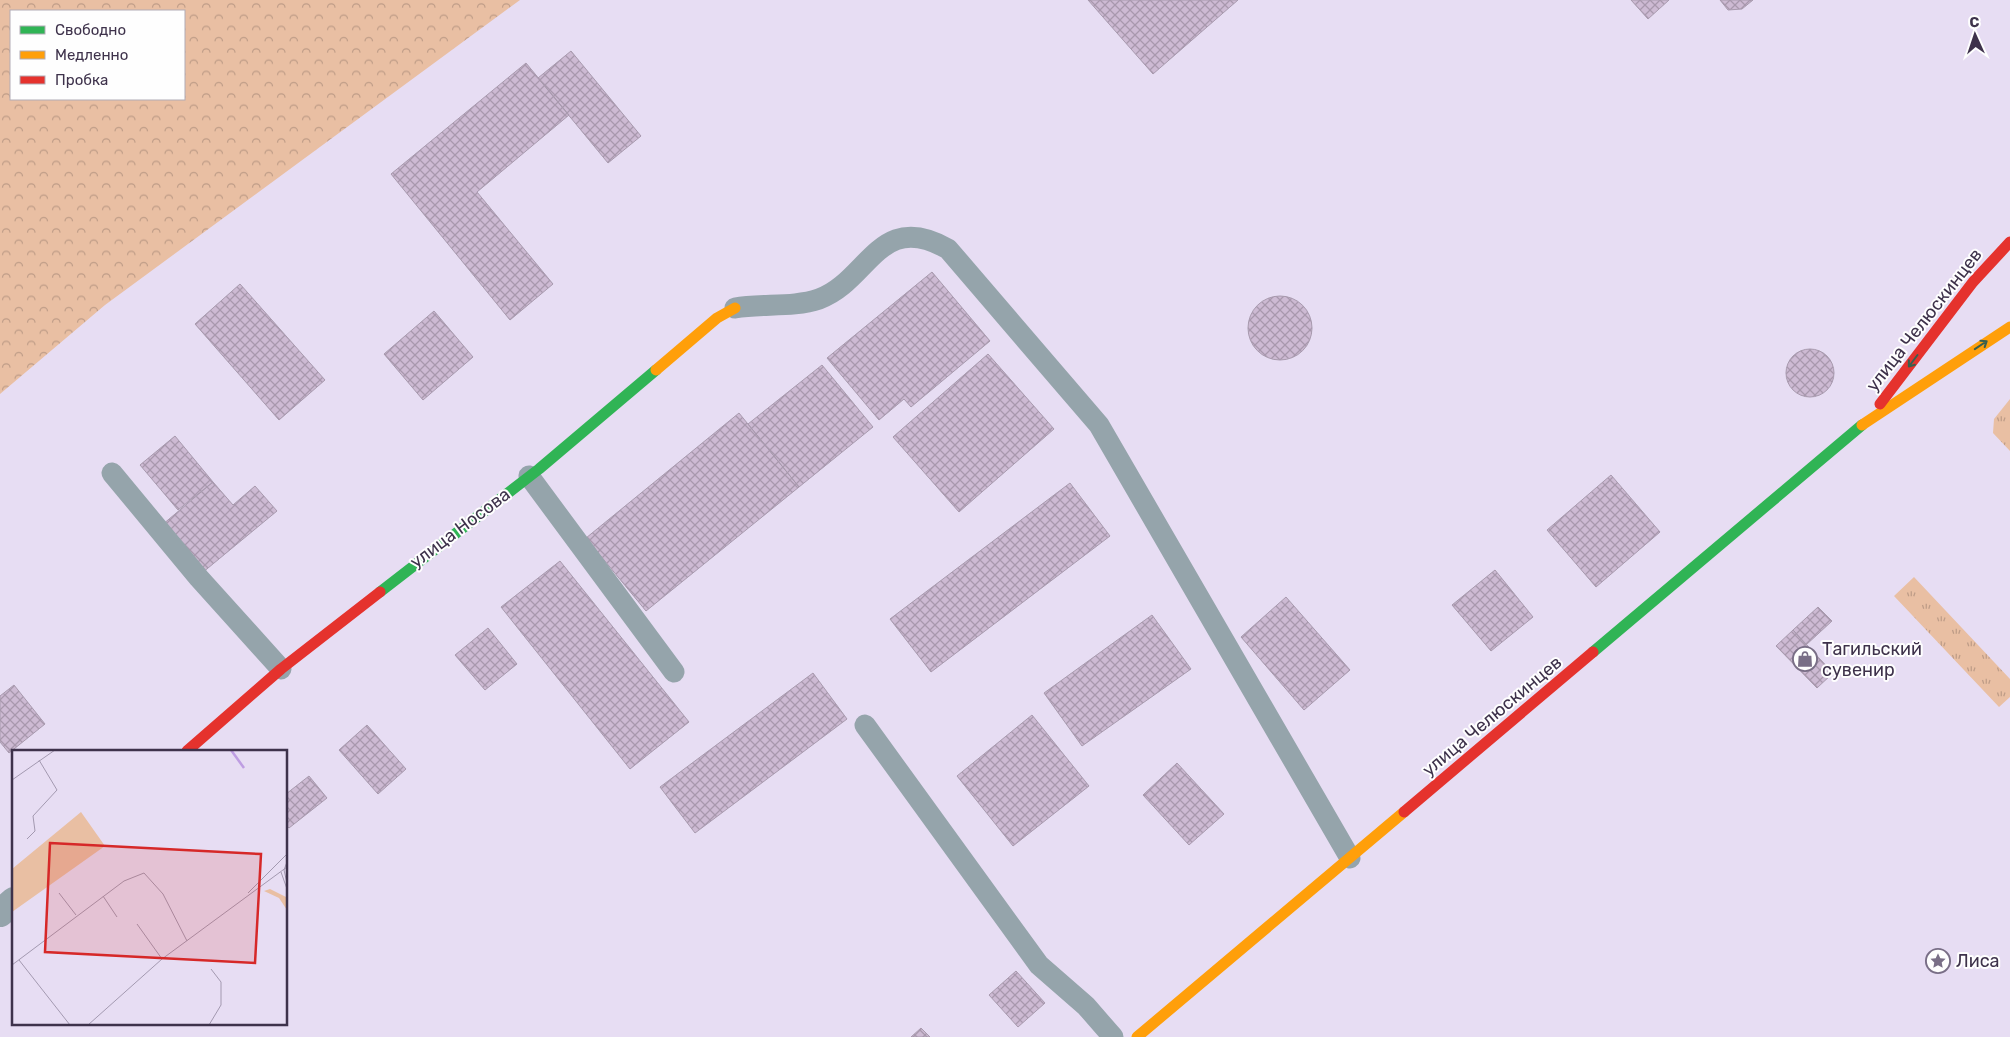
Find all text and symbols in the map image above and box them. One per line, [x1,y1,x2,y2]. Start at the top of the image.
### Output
legend [10,10,185,100]
north arrow [1950,10,2000,60]
text: С [1969,14,1980,31]
text: Свободно [55,21,126,39]
text: Медленно [55,46,128,64]
text: Пробка [55,71,108,89]
street label: улица Челюскинцев [1861,244,1987,396]
one-way arrow [1974,340,1988,351]
one-way arrow [1908,354,1918,368]
street label: улица Носова [406,483,514,573]
place label: Тагильский сувенир [1822,638,1922,681]
shop icon: Тагильский сувенир [1792,646,1818,672]
street label: улица Челюскинцев [1418,651,1566,781]
inset map [12,750,288,1024]
place icon: Лиса [1925,948,1951,974]
place label: Лиса [1956,950,2000,972]

